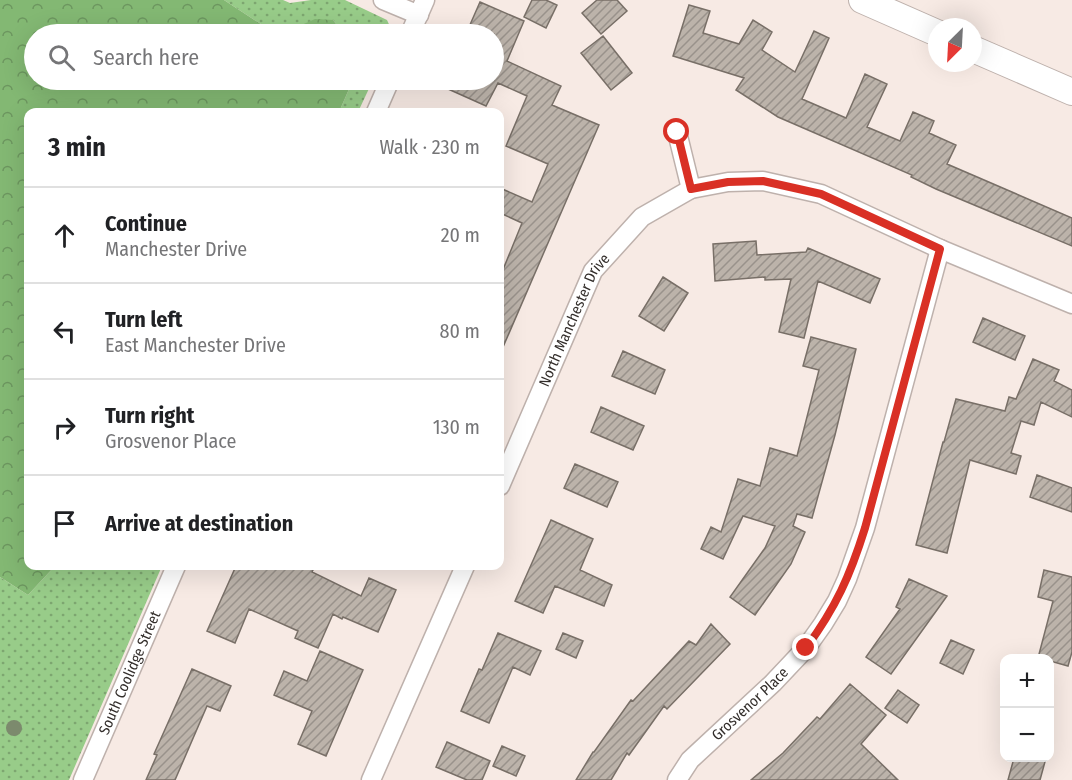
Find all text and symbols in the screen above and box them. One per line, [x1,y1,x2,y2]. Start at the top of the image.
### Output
north arrow [928,18,982,72]
search box [24,24,504,90]
icon: search [45,41,78,74]
text: Search here [93,44,199,71]
route start [663,118,689,144]
text: 3 min [48,132,106,163]
text: Walk · 230 m [379,135,480,159]
text: Continue [105,210,187,237]
icon: ahead [48,219,81,252]
text: 20 m [441,223,480,247]
text: Manchester Drive [105,237,247,261]
street label: North Manchester Drive [535,250,613,389]
text: Turn left [105,306,183,333]
icon: left [48,315,81,348]
text: 80 m [440,319,480,343]
text: East Manchester Drive [105,333,286,357]
text: Turn right [105,402,194,429]
icon: right [48,411,81,444]
text: 130 m [433,415,480,439]
text: Grosvenor Place [105,429,236,453]
icon: arrive [48,507,81,540]
text: Arrive at destination [105,510,293,537]
street label: South Coolidge Street [95,608,164,737]
route end [792,634,818,660]
map controls [1000,654,1054,762]
button: + [1000,654,1054,708]
street label: Grosvenor Place [708,664,792,744]
button: − [1000,708,1054,762]

